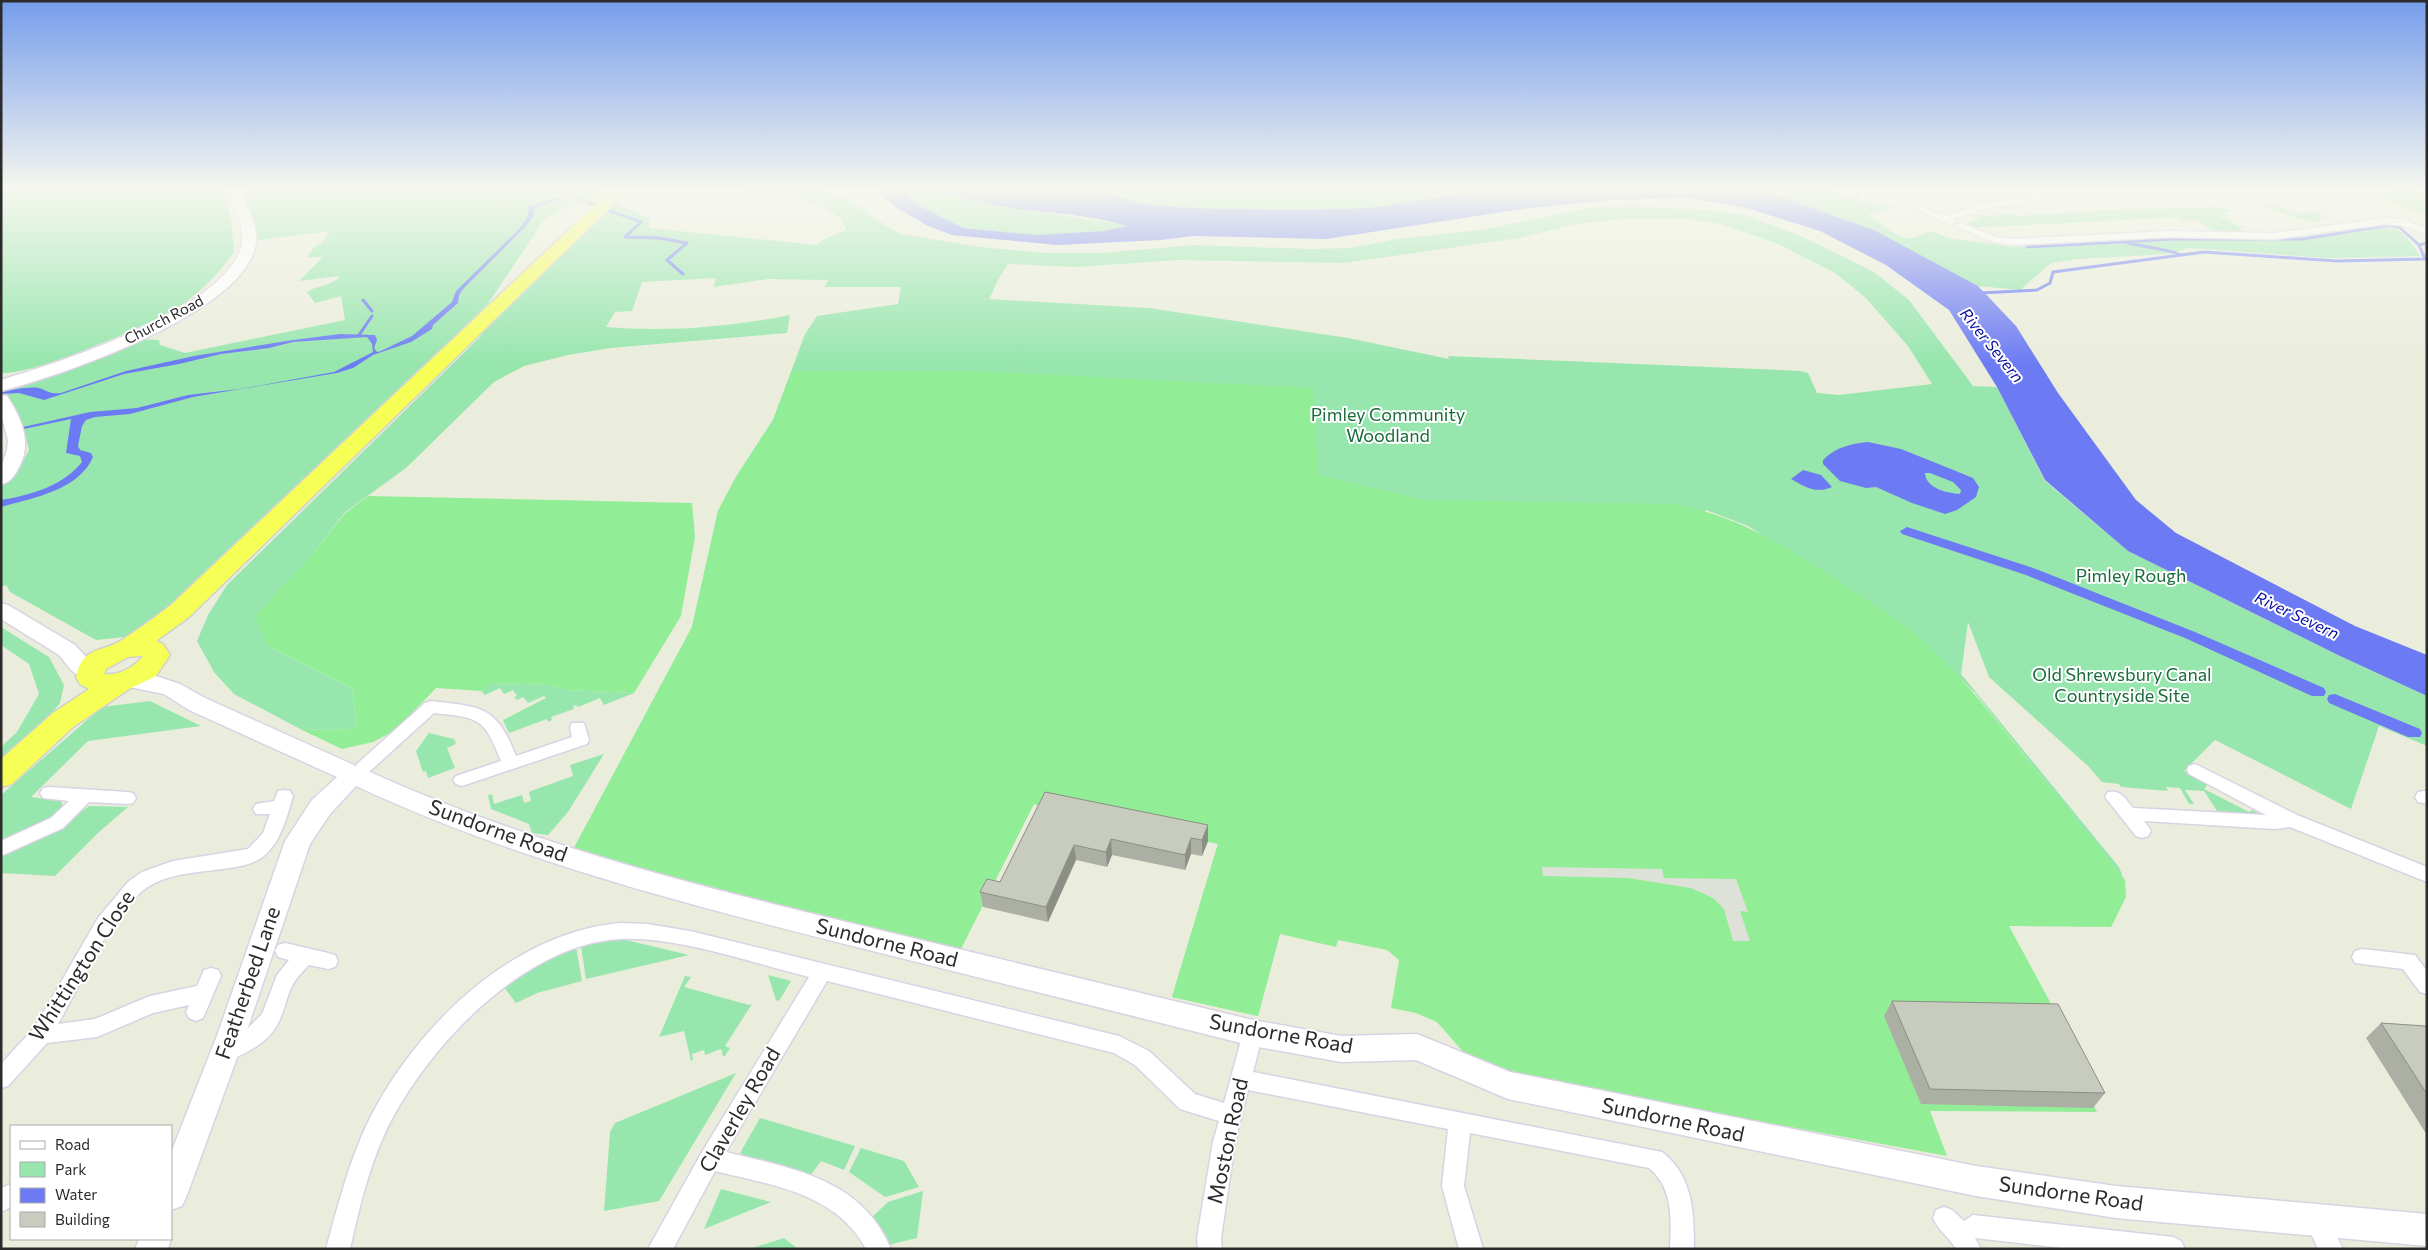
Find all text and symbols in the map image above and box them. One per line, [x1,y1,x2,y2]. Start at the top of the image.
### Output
street label: Church Road [121,291,206,347]
water label: River Severn [1957,304,2028,386]
park label: Pimley Community Woodland [1311,403,1465,446]
park label: Pimley Rough [2076,564,2186,586]
water label: River Severn [2252,587,2342,642]
park label: Old Shrewsbury Canal Countryside Site [2032,663,2212,706]
street label: Sundorne Road [426,793,571,866]
street label: Whittington Close [23,885,139,1045]
street label: Featherbed Lane [209,903,284,1062]
street label: Sundorne Road [814,912,961,971]
street label: Sundorne Road [1208,1008,1355,1057]
street label: Claverley Road [693,1042,785,1176]
street label: Moston Road [1201,1075,1252,1206]
street label: Sundorne Road [1600,1091,1747,1146]
legend [10,1125,172,1240]
text: Road [55,1135,90,1153]
text: Park [55,1160,86,1178]
street label: Sundorne Road [1998,1170,2145,1215]
text: Water [55,1185,97,1203]
text: Building [55,1210,110,1228]

